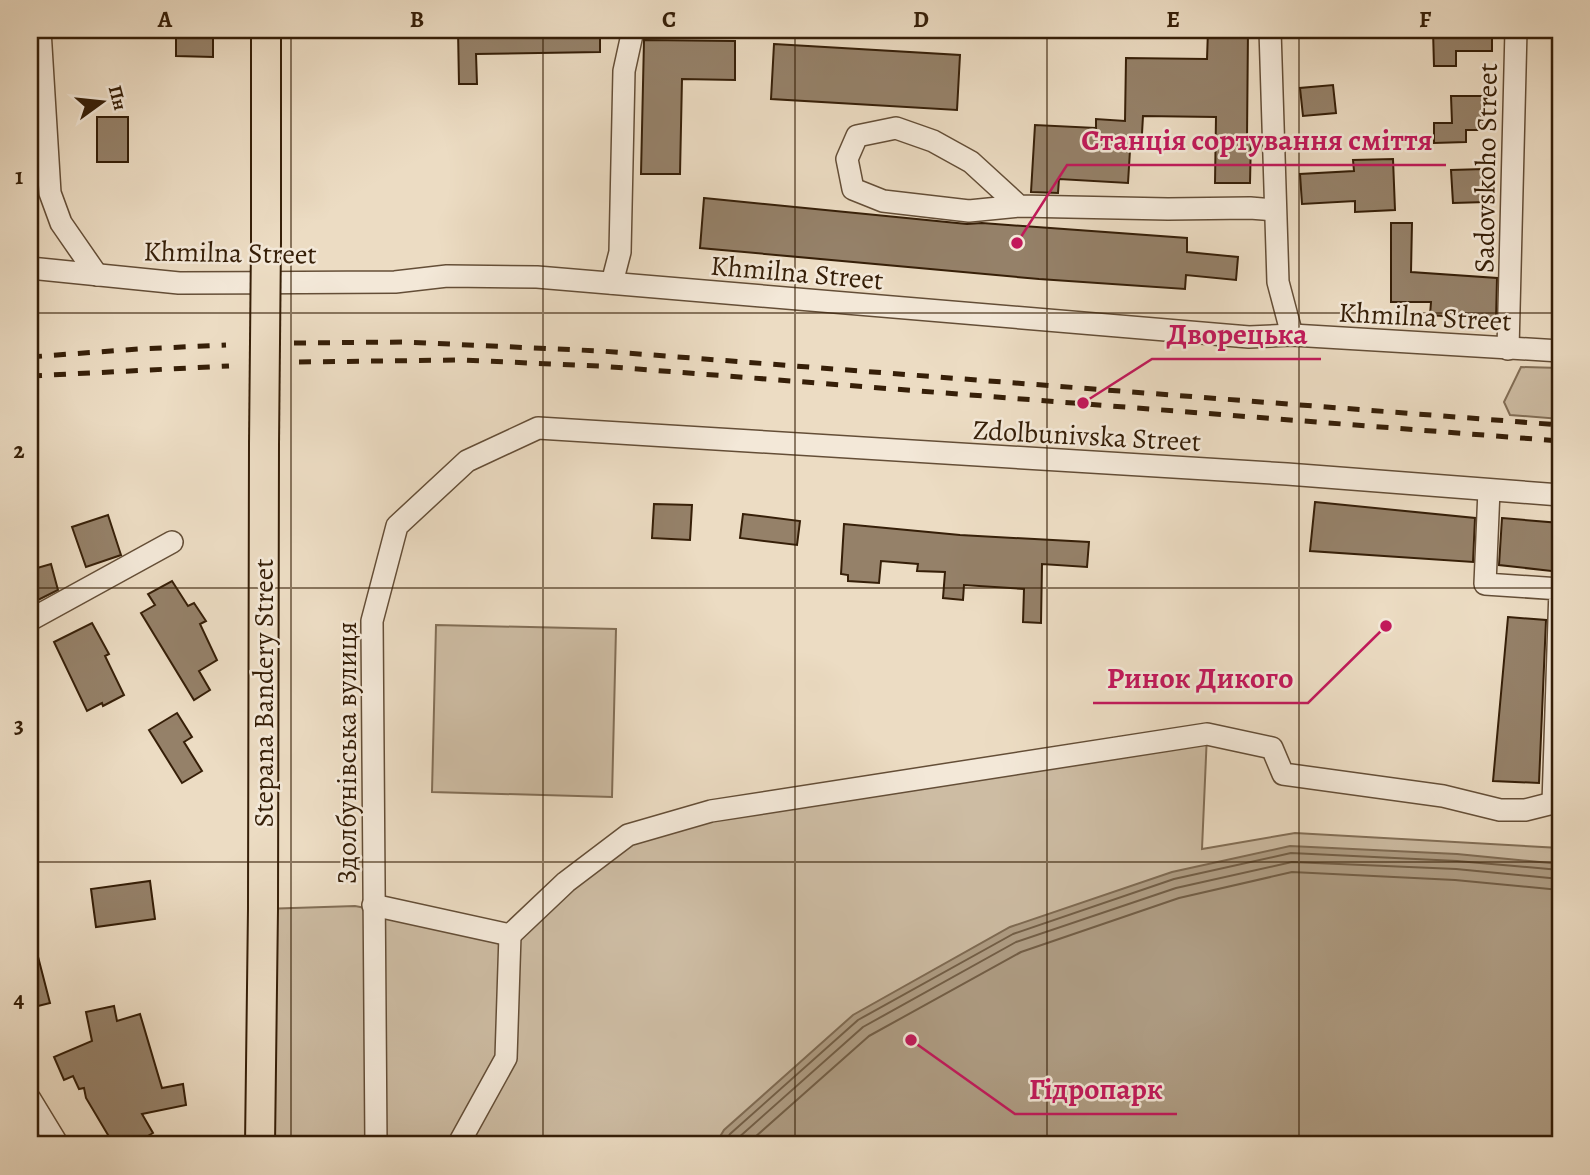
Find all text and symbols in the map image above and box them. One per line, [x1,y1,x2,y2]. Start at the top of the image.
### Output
text: A [157,4,173,35]
text: B [410,4,424,35]
text: C [662,4,676,35]
text: D [913,4,929,35]
text: E [1166,4,1180,35]
text: F [1419,4,1432,35]
street label: Sadovskoho Street [1465,63,1507,273]
north arrow [66,66,136,136]
text: Пн [102,82,133,113]
callout: Станція сортування сміття [1067,114,1446,165]
text: Станція сортування сміття [1081,120,1433,160]
text: 1 [15,161,23,192]
street label: Khmilna Street [143,232,317,274]
street label: Khmilna Street [709,247,885,299]
street label: Khmilna Street [1337,293,1513,341]
callout: Дворецька [1152,308,1321,359]
text: Дворецька [1166,314,1308,354]
street label: Zdolbunivska Street [972,411,1202,461]
text: 2 [13,435,25,466]
street label: Stepana Bandery Street [245,558,283,828]
street label: Здолбунівська вулиця [328,621,366,885]
callout: Ринок Дикого [1093,652,1308,703]
text: Ринок Дикого [1107,658,1293,698]
text: 3 [14,710,24,741]
text: 4 [14,984,25,1015]
callout: Гідропарк [1015,1063,1177,1114]
text: Гідропарк [1029,1069,1163,1109]

